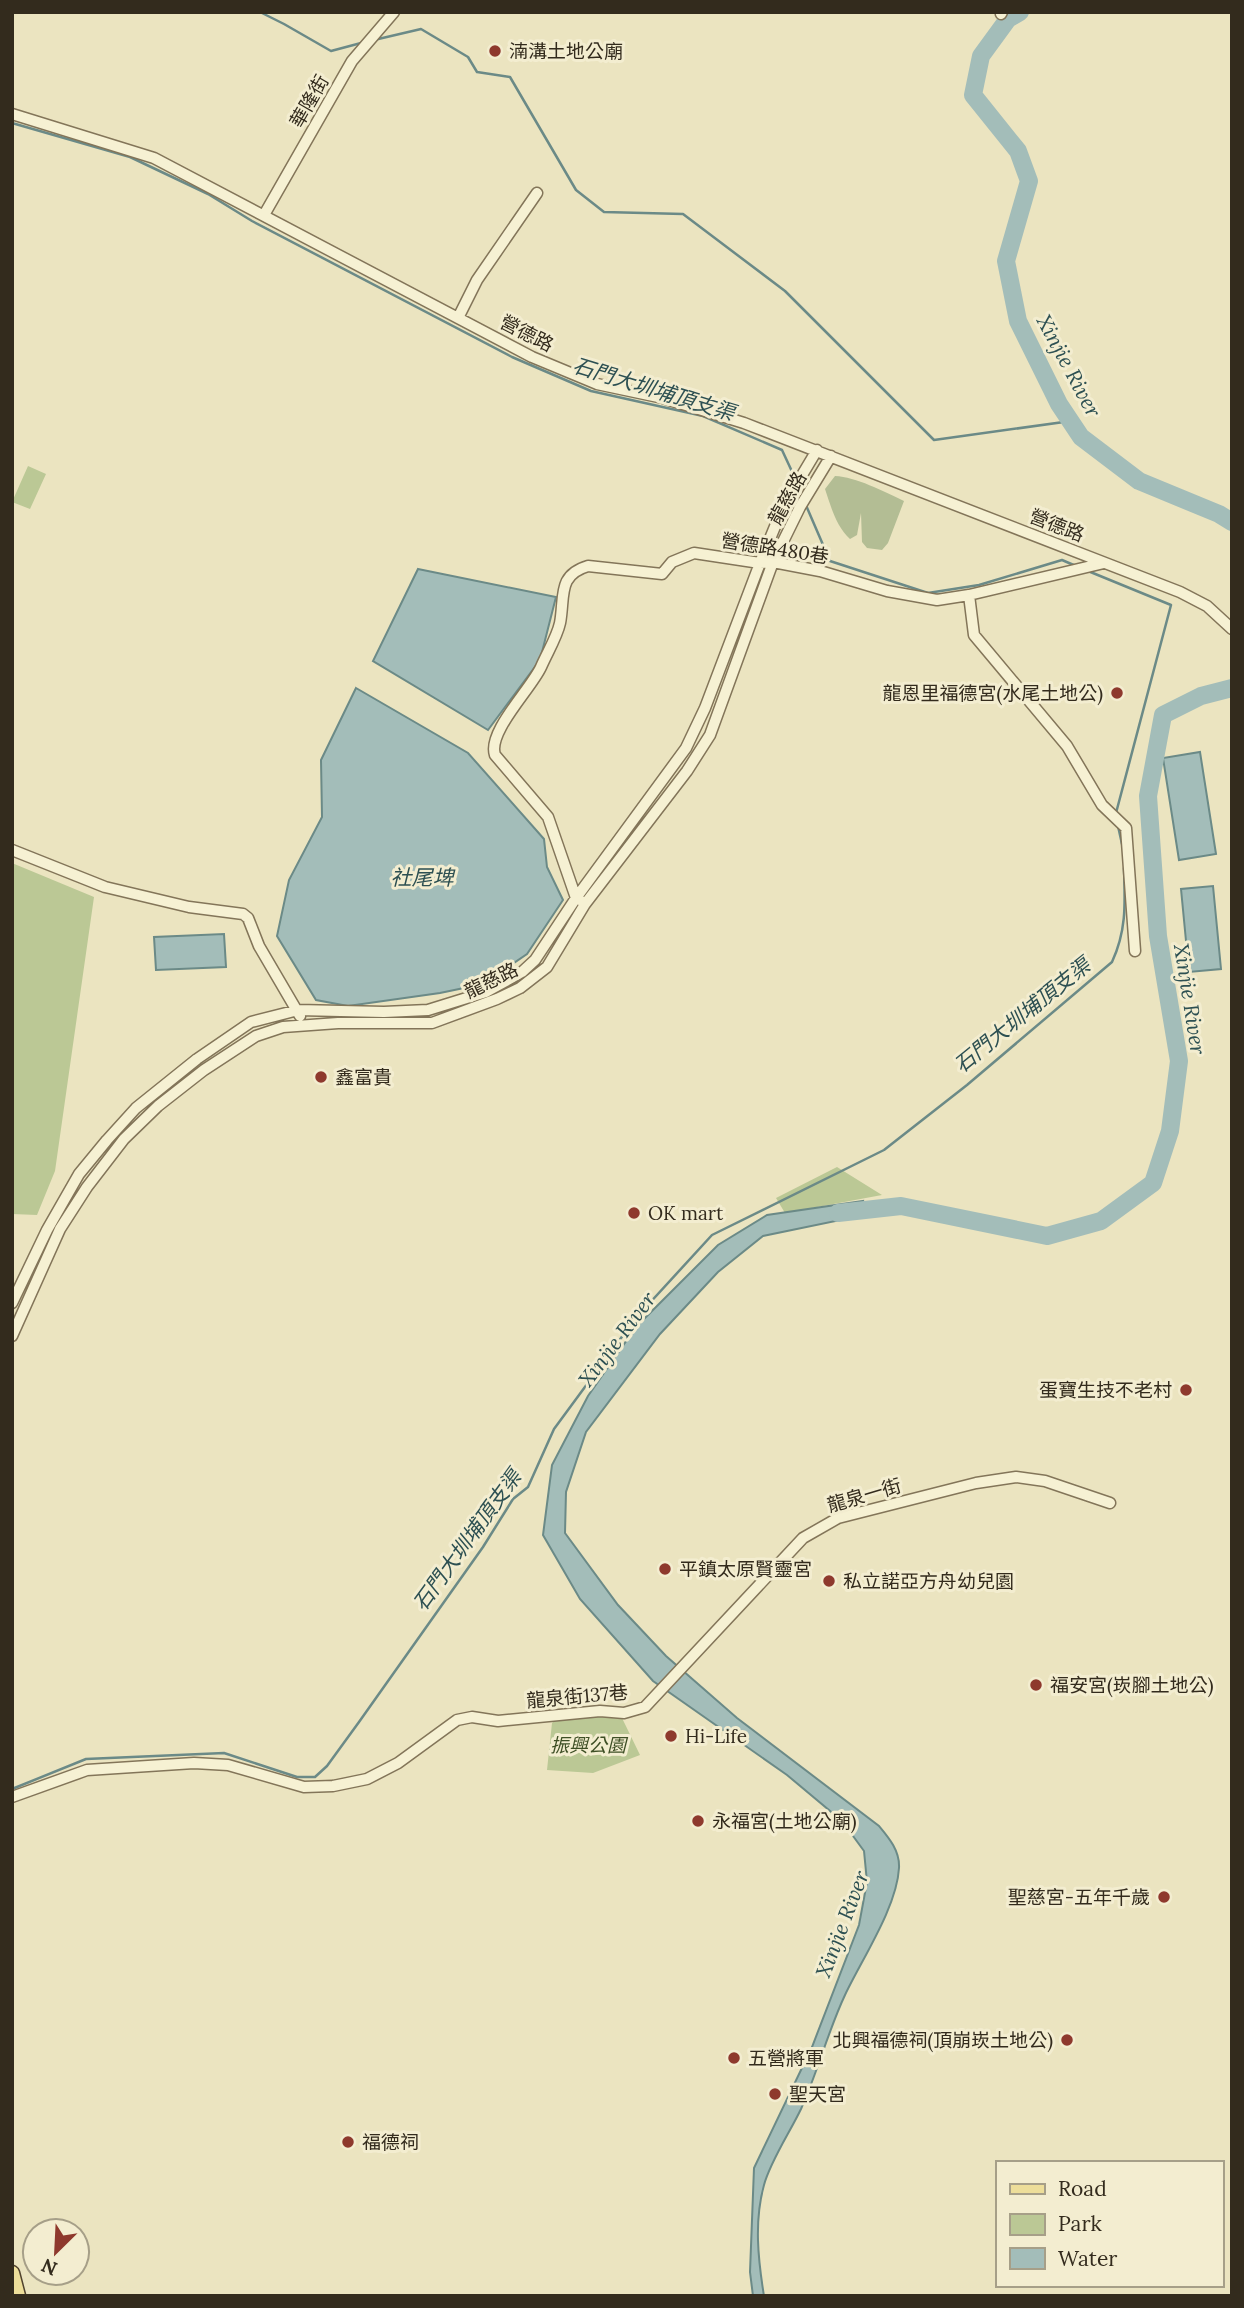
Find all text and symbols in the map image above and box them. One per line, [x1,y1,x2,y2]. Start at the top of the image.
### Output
place label: 湳溝土地公廟 [509,39,623,63]
marker: 湳溝土地公廟 [487,43,503,59]
street label: 華隆街 [284,70,334,132]
street label: 營德路 [496,309,558,357]
water label: Xinjie River [1031,310,1107,422]
water label: 石門大圳埔頂支渠 [570,352,741,427]
street label: 龍慈路 [763,467,811,529]
street label: 營德路 [1026,504,1088,546]
street label: 營德路480巷 [719,528,831,568]
place label: 龍恩里福德宮(水尾土地公) [882,681,1103,706]
marker: 龍恩里福德宮(水尾土地公) [1109,685,1125,701]
water label: 社尾埤 [391,864,456,891]
water label: Xinjie River [1168,942,1212,1057]
water label: 石門大圳埔頂支渠 [948,950,1098,1078]
street label: 龍慈路 [460,957,522,1003]
place label: 鑫富貴 [335,1065,392,1089]
marker: 鑫富貴 [313,1069,329,1085]
place label: OK mart [648,1201,724,1225]
marker: OK mart [626,1205,642,1221]
water label: Xinjie River [573,1286,662,1392]
place label: 蛋寶生技不老村 [1039,1378,1172,1402]
marker: 蛋寶生技不老村 [1178,1382,1194,1398]
water label: 石門大圳埔頂支渠 [407,1462,529,1616]
street label: 龍泉一街 [824,1473,904,1517]
place label: 平鎮太原賢靈宮 [679,1557,812,1581]
marker: 平鎮太原賢靈宮 [657,1561,673,1577]
place label: 私立諾亞方舟幼兒園 [843,1569,1014,1593]
marker: 私立諾亞方舟幼兒園 [821,1573,837,1589]
place label: 福安宮(崁腳土地公) [1050,1673,1214,1698]
marker: 福安宮(崁腳土地公) [1028,1677,1044,1693]
street label: 龍泉街137巷 [525,1680,629,1712]
place label: Hi-Life [685,1724,747,1748]
marker: Hi-Life [663,1728,679,1744]
park label: 振興公園 [550,1733,629,1757]
place label: 永福宮(土地公廟) [712,1809,857,1834]
marker: 永福宮(土地公廟) [690,1813,706,1829]
water label: Xinjie River [809,1866,875,1981]
place label: 聖慈宮-五年千歲 [1008,1885,1150,1909]
marker: 聖慈宮-五年千歲 [1156,1889,1172,1905]
place label: 北興福德祠(頂崩崁土地公) [832,2028,1053,2053]
marker: 北興福德祠(頂崩崁土地公) [1059,2032,1075,2048]
place label: 五營將軍 [748,2046,824,2070]
marker: 五營將軍 [726,2050,742,2066]
place label: 聖天宮 [789,2082,846,2106]
marker: 聖天宮 [767,2086,783,2102]
place label: 福德祠 [362,2130,419,2154]
marker: 福德祠 [340,2134,356,2150]
legend [996,2161,1223,2287]
text: Road [1058,2175,1107,2202]
text: Park [1058,2210,1102,2237]
north arrow [21,2217,91,2287]
text: Water [1058,2245,1117,2272]
text: N [37,2253,61,2281]

